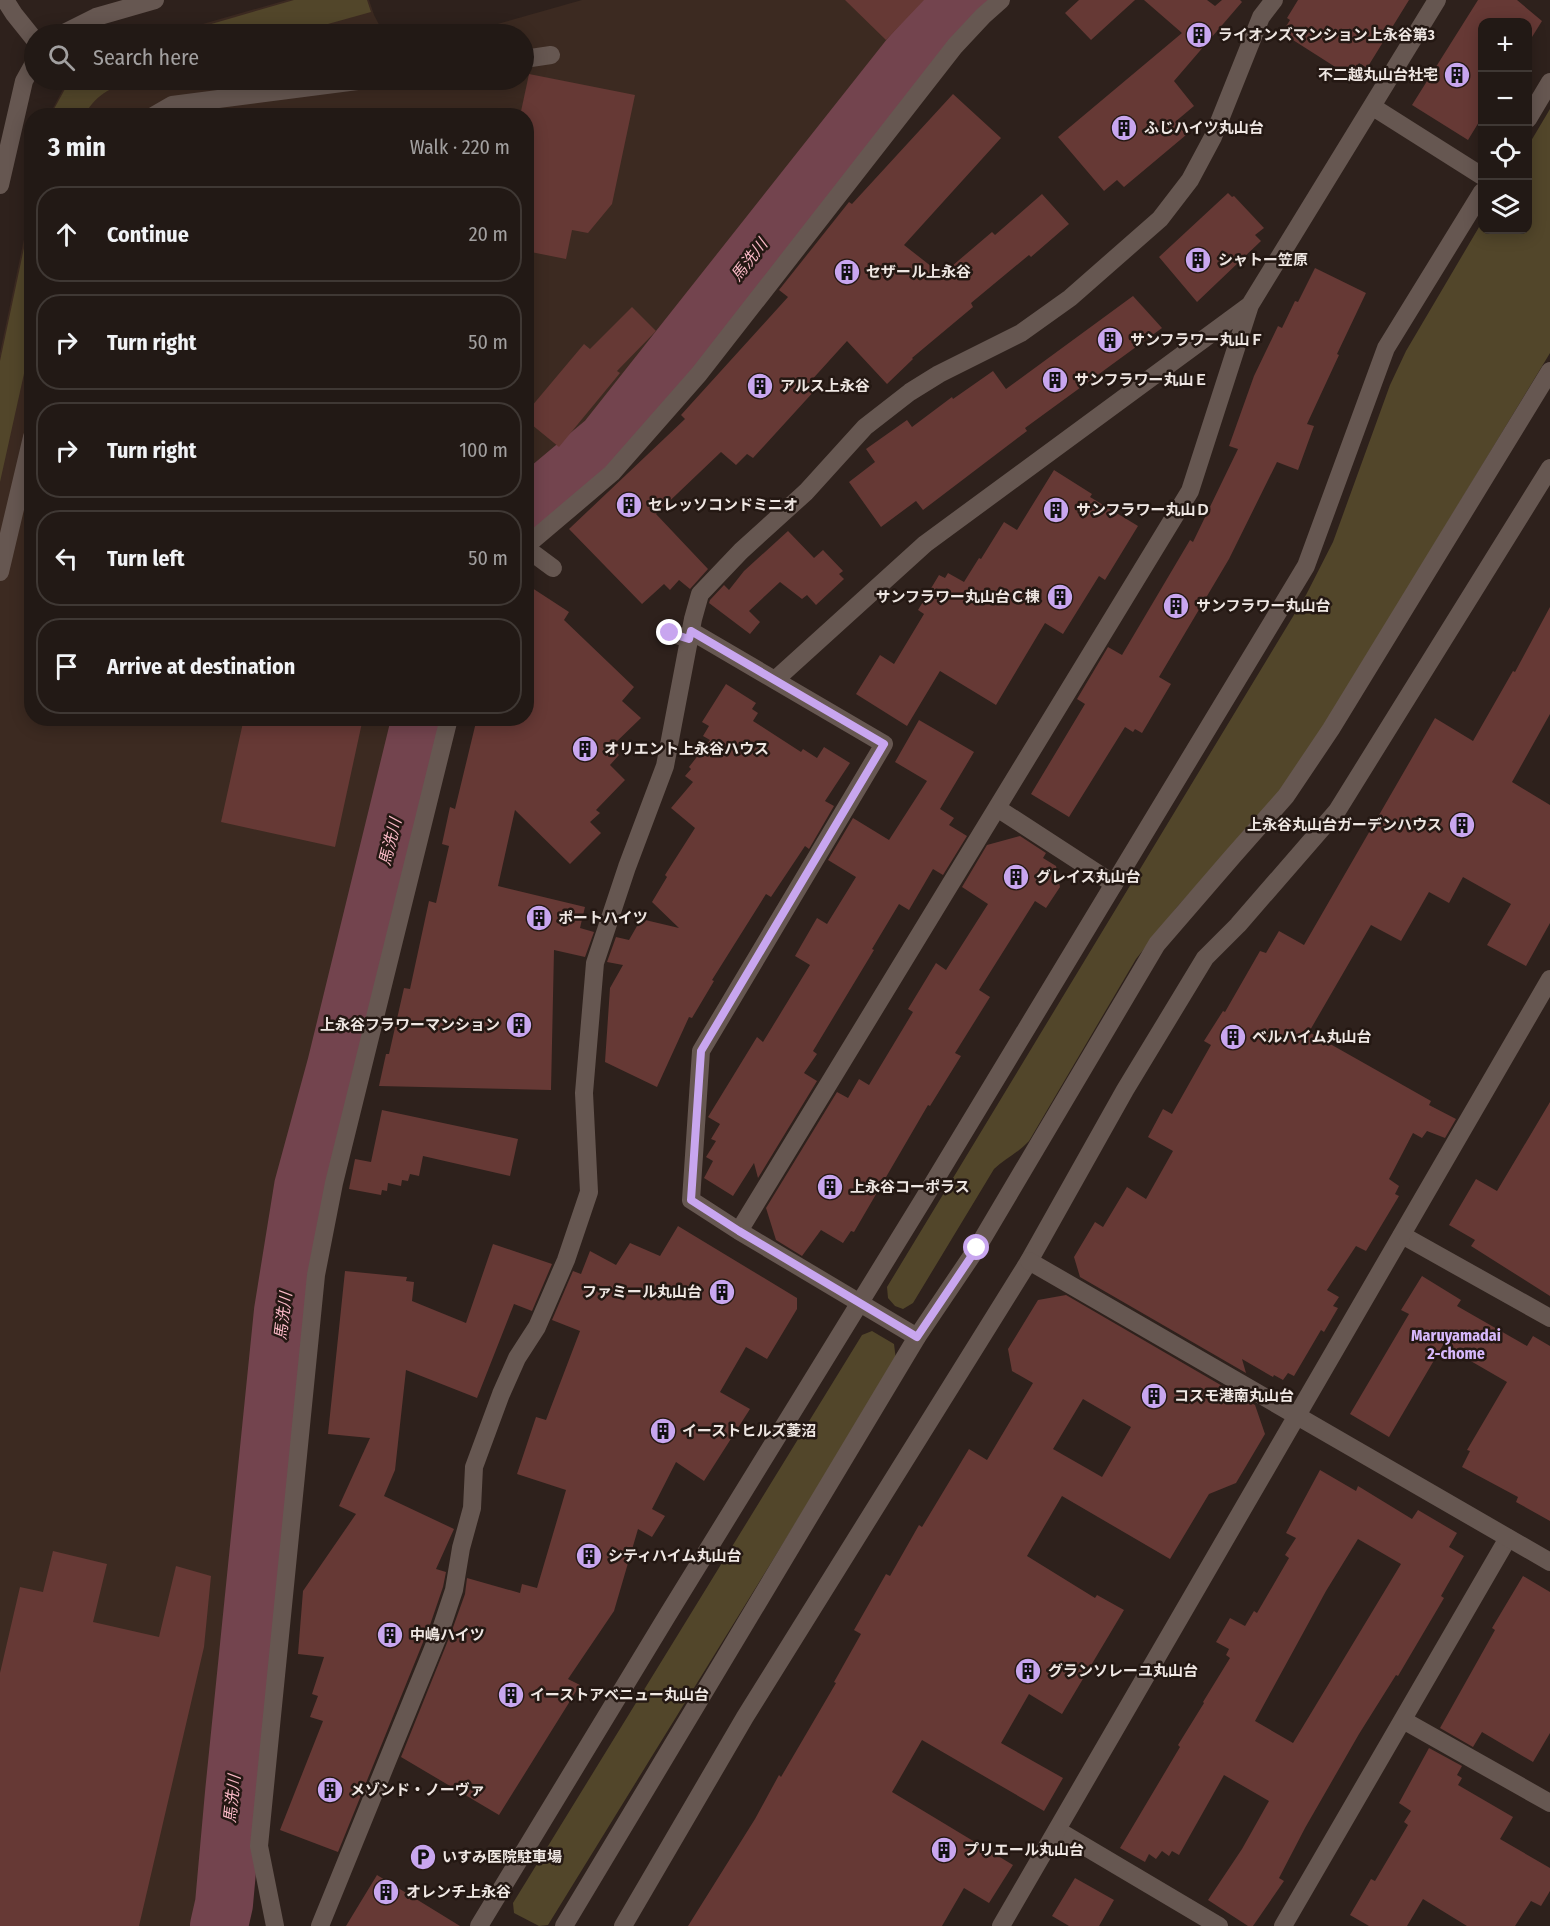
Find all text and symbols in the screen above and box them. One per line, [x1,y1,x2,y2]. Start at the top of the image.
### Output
map controls [1478,18,1532,234]
button: + [1478,18,1532,72]
building icon: ライオンズマンション上永谷第3 [1184,20,1214,50]
search box [24,24,534,90]
place label: ライオンズマンション上永谷第3 [1218,26,1435,44]
icon: search [45,41,78,74]
text: Search here [93,44,199,71]
building icon: 不二越丸山台社宅 [1442,60,1472,90]
place label: 不二越丸山台社宅 [1318,66,1438,84]
button: − [1478,72,1532,126]
building icon: ふじハイツ丸山台 [1109,113,1139,143]
place label: ふじハイツ丸山台 [1144,119,1264,137]
button: locate [1478,126,1532,180]
text: 3 min [48,132,106,163]
text: Walk · 220 m [410,135,510,159]
button: layers [1478,180,1532,234]
icon: ahead [50,218,83,251]
text: Continue [107,221,189,248]
text: 20 m [469,222,508,246]
water label: 馬洗川 [727,234,772,285]
building icon: シャトー笠原 [1183,245,1213,275]
place label: シャトー笠原 [1218,251,1308,269]
building icon: セザール上永谷 [832,257,862,287]
place label: セザール上永谷 [866,263,971,281]
building icon: サンフラワー丸山Ｆ [1095,325,1125,355]
icon: right [50,326,83,359]
text: Turn right [107,329,196,356]
text: 50 m [468,330,508,354]
place label: サンフラワー丸山Ｆ [1130,331,1265,349]
building icon: サンフラワー丸山Ｅ [1040,365,1070,395]
building icon: アルス上永谷 [745,371,775,401]
place label: サンフラワー丸山Ｅ [1074,371,1209,389]
place label: アルス上永谷 [780,377,870,395]
icon: right [50,434,83,467]
text: Turn right [107,437,196,464]
text: 100 m [459,438,508,462]
building icon: セレッソコンドミニオ [614,490,644,520]
building icon: サンフラワー丸山Ｄ [1041,495,1071,525]
place label: セレッソコンドミニオ [648,496,798,514]
place label: サンフラワー丸山Ｄ [1076,501,1211,519]
icon: left [50,542,83,575]
text: Turn left [107,545,185,572]
text: 50 m [468,546,508,570]
building icon: サンフラワー丸山台Ｃ棟 [1045,582,1075,612]
place label: サンフラワー丸山台Ｃ棟 [875,588,1040,606]
building icon: サンフラワー丸山台 [1161,591,1191,621]
place label: サンフラワー丸山台 [1196,597,1331,615]
route end [656,619,682,645]
icon: arrive [50,650,83,683]
text: Arrive at destination [107,653,295,680]
building icon: オリエント上永谷ハウス [570,734,600,764]
place label: オリエント上永谷ハウス [604,740,769,758]
building icon: 上永谷丸山台ガーデンハウス [1447,810,1477,840]
water label: 馬洗川 [375,814,406,868]
place label: 上永谷丸山台ガーデンハウス [1247,816,1442,834]
building icon: グレイス丸山台 [1001,862,1031,892]
place label: グレイス丸山台 [1036,868,1141,886]
building icon: ポートハイツ [524,903,554,933]
place label: ポートハイツ [558,909,648,927]
building icon: 上永谷フラワーマンション [504,1010,534,1040]
place label: 上永谷フラワーマンション [320,1016,500,1034]
building icon: ベルハイム丸山台 [1218,1022,1248,1052]
place label: ベルハイム丸山台 [1252,1028,1371,1046]
building icon: 上永谷コーポラス [815,1172,845,1202]
place label: 上永谷コーポラス [850,1178,970,1196]
route start [963,1234,989,1260]
building icon: ファミール丸山台 [707,1277,737,1307]
place label: ファミール丸山台 [582,1283,702,1301]
water label: 馬洗川 [271,1289,296,1341]
district label: Maruyamadai 2-chome [1411,1326,1501,1363]
building icon: コスモ港南丸山台 [1139,1381,1169,1411]
place label: コスモ港南丸山台 [1174,1387,1294,1405]
building icon: イーストヒルズ菱沼 [648,1416,678,1446]
place label: イーストヒルズ菱沼 [682,1422,816,1440]
building icon: シティハイム丸山台 [574,1541,604,1571]
place label: シティハイム丸山台 [608,1547,742,1565]
building icon: 中嶋ハイツ [375,1620,405,1650]
place label: 中嶋ハイツ [410,1626,485,1644]
building icon: グランソレーユ丸山台 [1013,1656,1043,1686]
place label: グランソレーユ丸山台 [1048,1662,1198,1680]
building icon: イーストアベニュー丸山台 [496,1680,526,1710]
place label: イーストアベニュー丸山台 [530,1686,709,1704]
water label: 馬洗川 [220,1772,244,1824]
building icon: メゾンド・ノーヴァ [315,1775,345,1805]
place label: メゾンド・ノーヴァ [350,1781,485,1799]
building icon: プリエール丸山台 [929,1835,959,1865]
place label: プリエール丸山台 [964,1841,1084,1859]
parking icon: いすみ医院駐車場 [408,1842,438,1872]
place label: いすみ医院駐車場 [442,1848,562,1866]
building icon: オレンチ上永谷 [371,1877,401,1907]
place label: オレンチ上永谷 [406,1883,511,1901]

